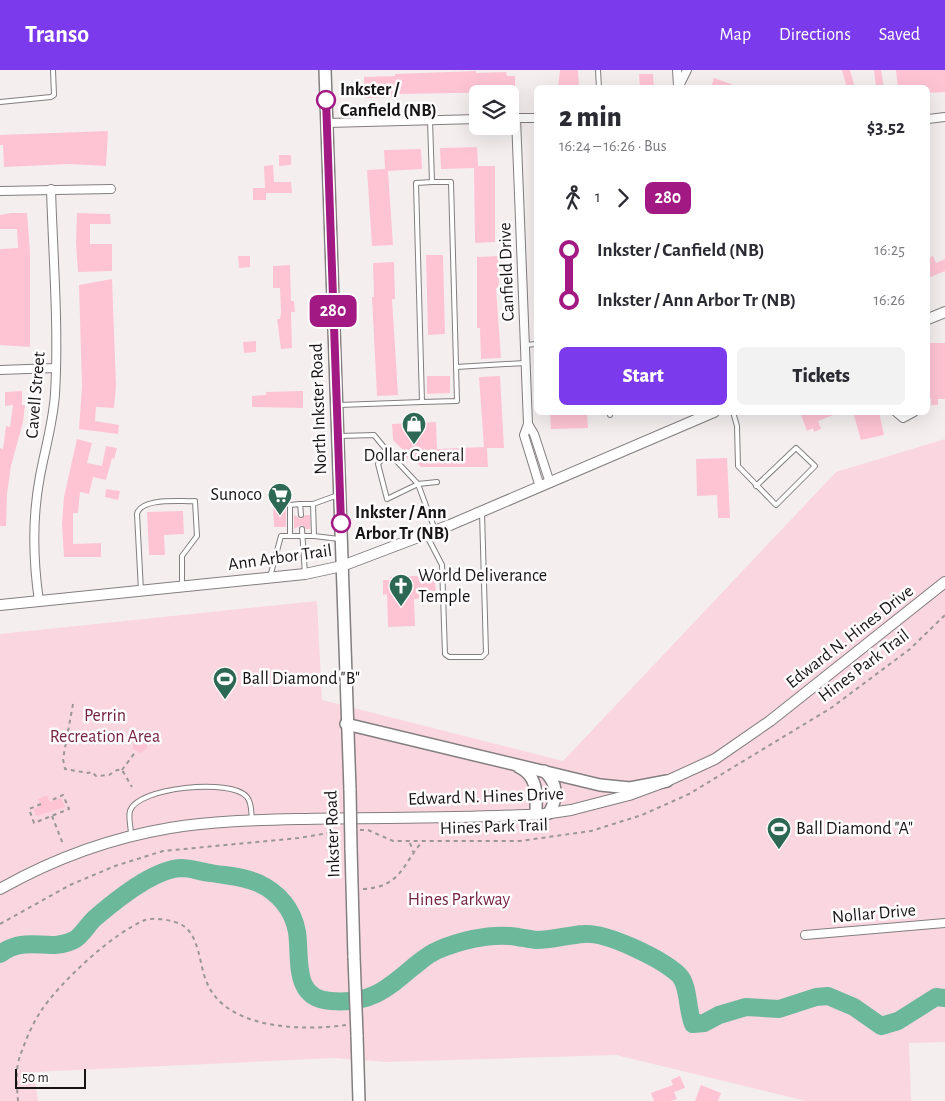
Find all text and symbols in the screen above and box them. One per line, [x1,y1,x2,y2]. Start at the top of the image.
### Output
text: Transo [25,23,89,47]
text: Map [720,26,751,44]
text: Directions [779,26,851,44]
text: Saved [879,26,920,44]
place label: Inkster / Canfield (NB) [340,81,437,120]
map controls [469,85,519,135]
button: layers [469,85,519,135]
marker: Inkster / Canfield (NB) [316,90,336,110]
text: 2 min [559,104,622,132]
text: $3.52 [867,118,905,137]
text: 16:24 – 16:26 · Bus [559,138,667,154]
icon: walk [559,184,587,212]
icon: forward [609,184,637,212]
text: 1 [595,189,601,205]
text: 280 [655,189,681,207]
street label: Canfield Drive [496,222,518,322]
text: Inkster / Canfield (NB) [597,241,765,260]
text: 16:25 [874,242,905,258]
text: Inkster / Ann Arbor Tr (NB) [597,291,796,310]
text: 16:26 [874,292,905,308]
line badge: 280 [304,295,362,327]
text: 280 [320,302,346,320]
street label: North Inkster Road [308,343,330,475]
button: Start [559,347,727,405]
button: Tickets [737,347,905,405]
street label: Cavell Street [23,350,49,439]
shop icon: Dollar General [401,411,427,445]
place label: Dollar General [364,447,465,465]
supermarket icon: Sunoco [267,482,293,516]
place label: Sunoco [211,486,262,504]
place label: Inkster / Ann Arbor Tr (NB) [355,504,450,543]
marker: Inkster / Ann Arbor Tr (NB) [331,513,351,533]
street label: Ann Arbor Trail [227,542,333,574]
place label: World Deliverance Temple [418,567,547,606]
church icon: World Deliverance Temple [388,573,414,607]
street label: Edward N. Hines Drive [783,582,917,692]
street label: Hines Park Trail [815,626,913,706]
sports icon: Ball Diamond "B" [212,666,238,700]
place label: Ball Diamond "B" [242,670,360,688]
park label: Perrin Recreation Area [50,707,160,746]
street label: Edward N. Hines Drive [408,785,564,809]
street label: Inkster Road [322,790,344,878]
street label: Hines Park Trail [440,816,548,838]
sports icon: Ball Diamond "A" [766,816,792,850]
place label: Ball Diamond "A" [796,820,913,838]
park label: Hines Parkway [408,891,511,909]
street label: Nollar Drive [831,901,917,927]
scale bar [15,1066,86,1089]
text: 50 m [22,1071,49,1085]

